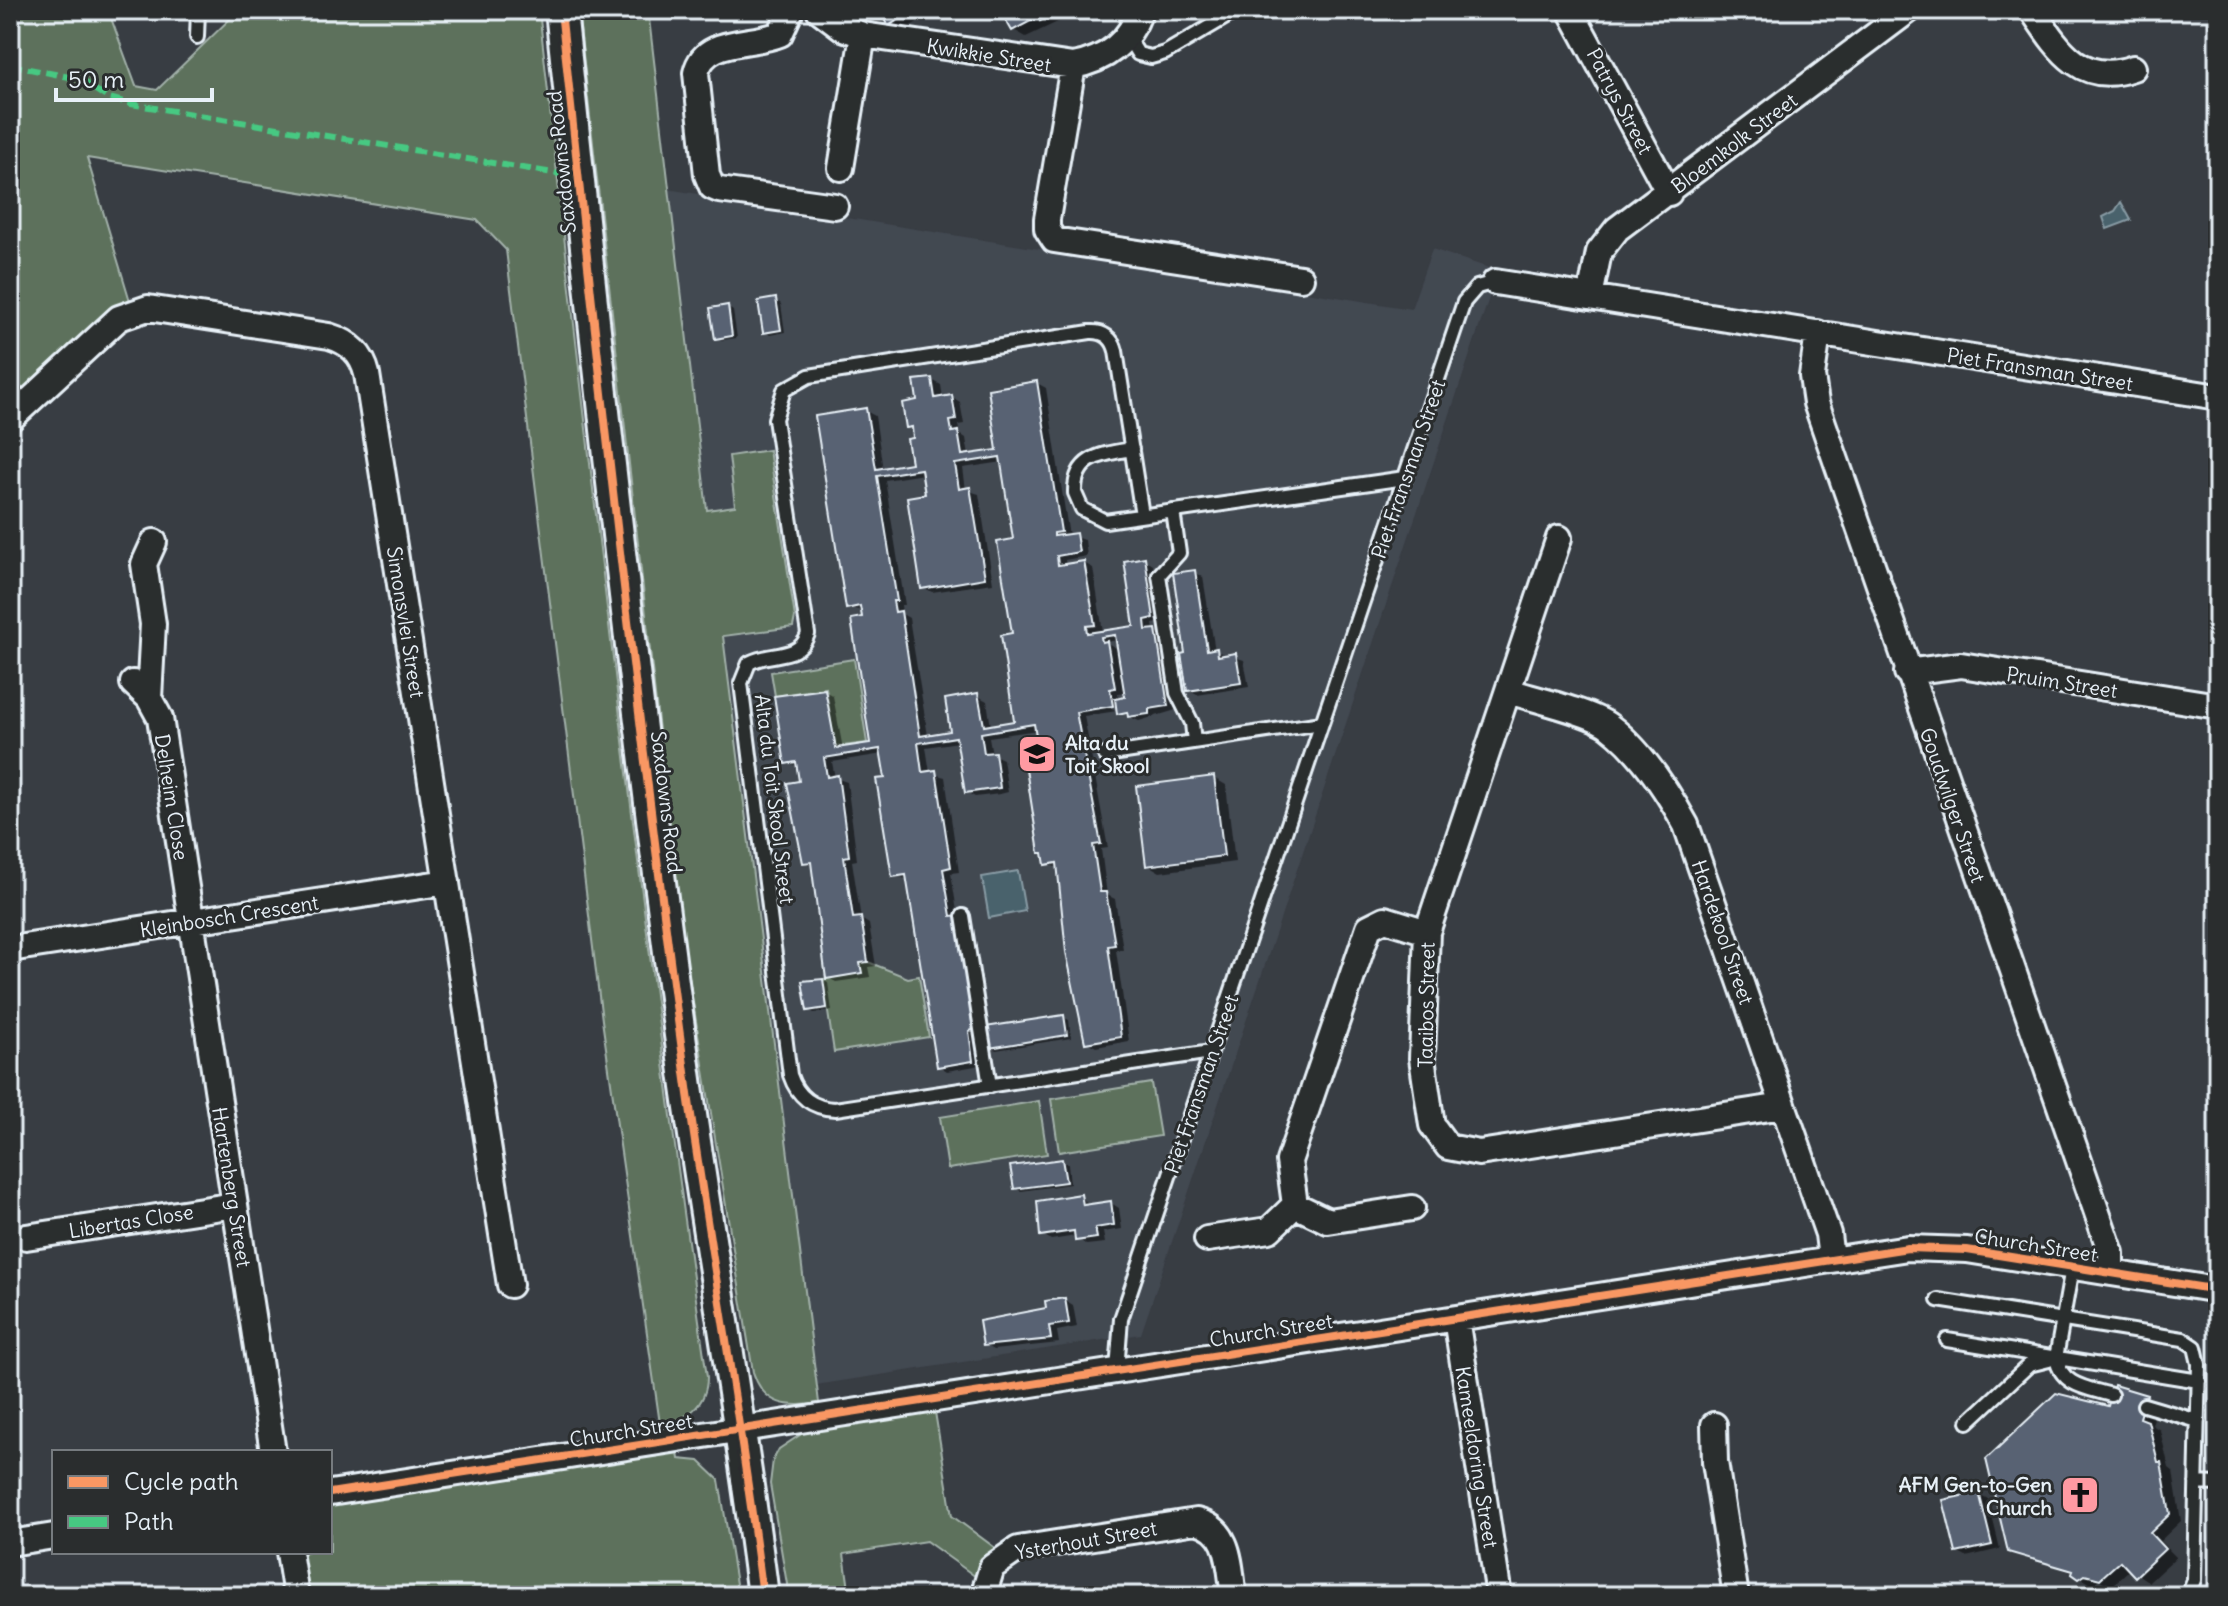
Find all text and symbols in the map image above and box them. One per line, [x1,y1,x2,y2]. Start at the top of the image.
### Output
street label: Kwikkie Street [925,33,1053,77]
street label: Patrys Street [1582,44,1658,159]
scale bar [56,52,212,102]
text: 50 m [68,64,124,94]
street label: Bloemkolk Street [1666,87,1802,198]
street label: Saxdowns Road [541,89,581,234]
street label: Piet Fransman Street [1945,342,2135,396]
street label: Piet Fransman Street [1366,376,1451,562]
street label: Simonsvlei Street [382,545,430,700]
street label: Pruim Street [2005,661,2120,703]
street label: Alta du Toit Skool Street [750,693,800,906]
street label: Goudwilger Street [1915,724,1991,886]
street label: Saxdowns Road [646,729,688,875]
place label: Alta du Toit Skool [1065,730,1150,778]
street label: Delheim Close [150,732,194,862]
school or university icon: Alta du Toit Skool [1016,733,1058,775]
street label: Hardekool Street [1687,856,1760,1008]
street label: Kleinbosch Crescent [138,889,320,942]
street label: Taaibos Street [1412,942,1440,1068]
street label: Piet Fransman Street [1159,991,1244,1177]
street label: Hartenberg Street [207,1105,257,1269]
street label: Libertas Close [67,1199,195,1243]
street label: Church Street [1973,1223,2100,1267]
street label: Church Street [1208,1308,1335,1352]
street label: Kameeldoring Street [1450,1364,1504,1550]
street label: Church Street [568,1408,695,1452]
legend [52,1450,332,1554]
text: Cycle path [124,1466,239,1496]
place label: AFM Gen-to-Gen Church [1899,1472,2052,1520]
church icon: AFM Gen-to-Gen Church [2059,1474,2101,1516]
text: Path [124,1506,174,1536]
street label: Ysterhout Street [1013,1515,1159,1565]

